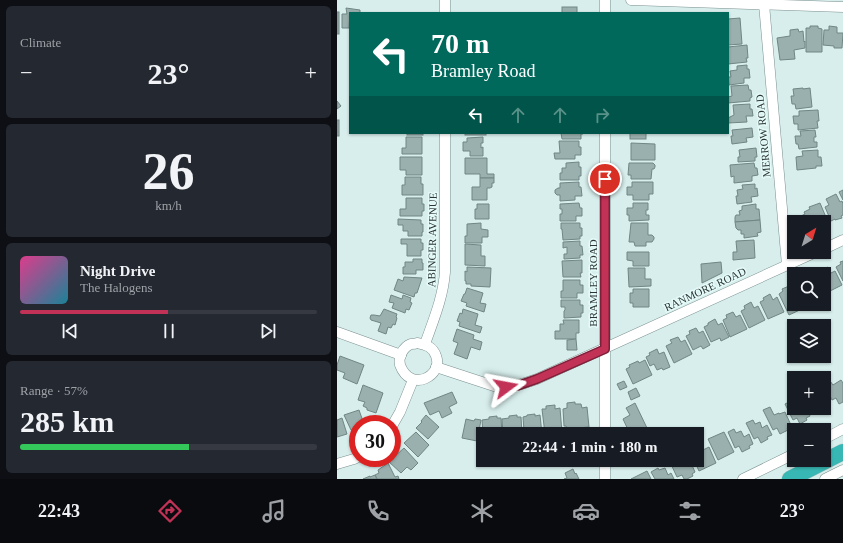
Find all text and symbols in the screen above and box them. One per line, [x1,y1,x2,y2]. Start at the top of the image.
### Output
icon: left [365,28,417,80]
text: 70 m [431,28,489,59]
text: Climate [20,35,61,50]
text: 23° [148,57,190,90]
text: − [20,60,32,85]
text: + [305,60,317,85]
text: Bramley Road [431,61,535,81]
street label: MERROW ROAD [753,94,773,178]
icon: left [465,104,487,126]
icon: ahead [507,104,529,126]
icon: ahead [549,104,571,126]
icon: right [591,104,613,126]
text: 26 [143,143,195,200]
pin [588,162,622,196]
icon: arrive [594,168,616,190]
street label: ABINGER AVENUE [425,192,439,288]
text: km/h [155,198,182,213]
north arrow [787,215,831,259]
map controls [787,215,831,467]
street label: BRAMLEY ROAD [587,239,599,327]
text: Night Drive [80,263,155,279]
street label: RANMORE ROAD [662,265,748,313]
button: search [787,267,831,311]
text: The Halogens [80,280,153,295]
button: layers [787,319,831,363]
icon: previous [59,320,81,342]
icon: pause [158,320,180,342]
icon: next [257,320,279,342]
position arrow [485,366,527,408]
button: + [787,371,831,415]
text: Range · 57% [20,383,88,398]
text: 285 km [20,405,114,438]
speed limit sign: 30 [349,415,401,467]
button: − [787,423,831,467]
text: 22:44 · 1 min · 180 m [523,439,658,455]
icon: directions [156,497,184,525]
icon: music [260,497,288,525]
icon: phone [364,497,392,525]
icon: climate [468,497,496,525]
icon: car [572,497,600,525]
icon: filters [676,497,704,525]
text: 22:43 [38,501,80,521]
text: 23° [780,501,805,521]

